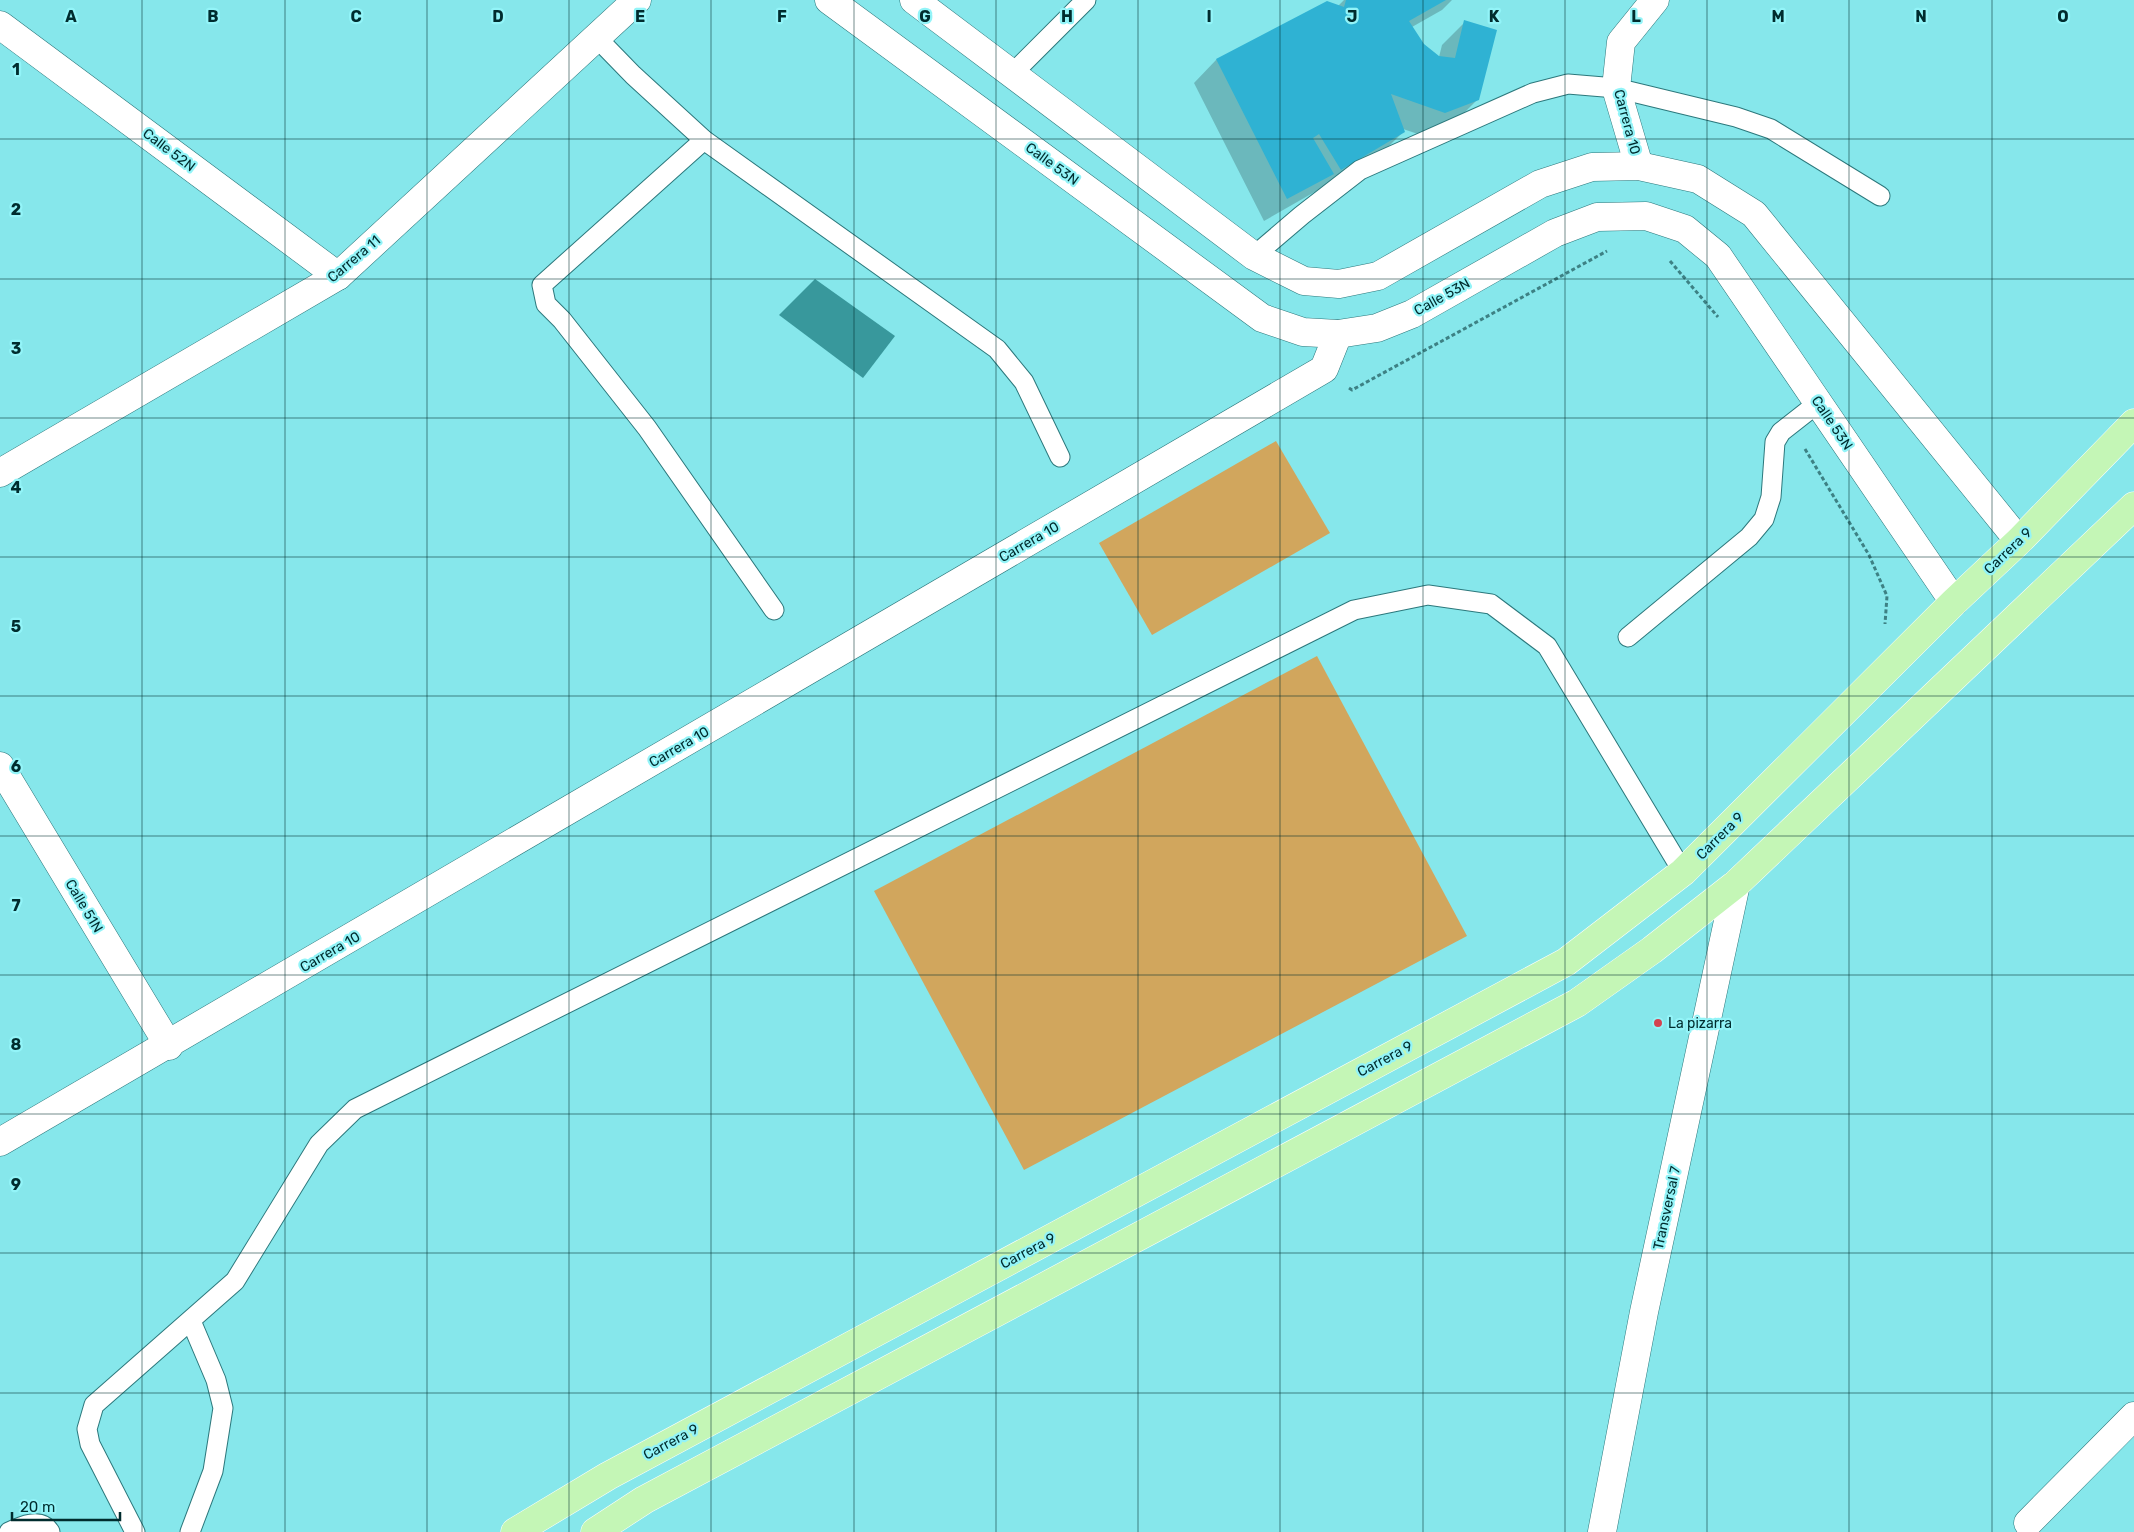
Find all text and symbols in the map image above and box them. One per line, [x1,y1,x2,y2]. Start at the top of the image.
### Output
text: A [65,7,77,26]
text: B [207,7,219,26]
text: C [350,7,362,26]
text: D [492,7,504,26]
text: E [635,7,645,26]
text: F [777,7,787,26]
text: G [919,7,931,26]
text: H [1061,7,1073,26]
text: I [1206,7,1212,26]
text: J [1347,7,1357,26]
text: K [1489,7,1500,26]
text: L [1631,7,1641,26]
text: M [1771,7,1785,26]
text: N [1915,7,1927,26]
text: O [2057,7,2069,26]
text: 1 [12,60,20,79]
street label: Carrera 10 [1610,88,1644,156]
street label: Calle 52N [139,125,199,175]
street label: Calle 53N [1022,139,1082,189]
text: 2 [11,200,21,219]
street label: Carrera 11 [324,232,384,286]
street label: Calle 53N [1411,275,1473,319]
text: 3 [11,339,21,358]
street label: Calle 53N [1808,393,1856,453]
text: 4 [11,478,22,497]
street label: Carrera 10 [996,518,1062,566]
street label: Carrera 9 [1980,524,2036,578]
text: 5 [11,617,21,636]
street label: Carrera 10 [646,723,712,771]
text: 6 [11,757,21,776]
street label: Carrera 9 [1693,809,1747,863]
street label: Calle 51N [62,876,106,936]
text: 7 [11,896,21,915]
street label: Carrera 10 [297,928,363,976]
place label: La pizarra [1668,1015,1732,1032]
marker: La pizarra [1652,1017,1664,1029]
text: 8 [11,1035,22,1054]
street label: Carrera 9 [1354,1037,1416,1081]
street label: Transversal 7 [1650,1165,1684,1251]
text: 9 [11,1175,21,1194]
street label: Carrera 9 [997,1229,1059,1273]
street label: Carrera 9 [640,1420,702,1464]
scale bar [12,1490,120,1522]
text: 20 m [20,1498,55,1516]

